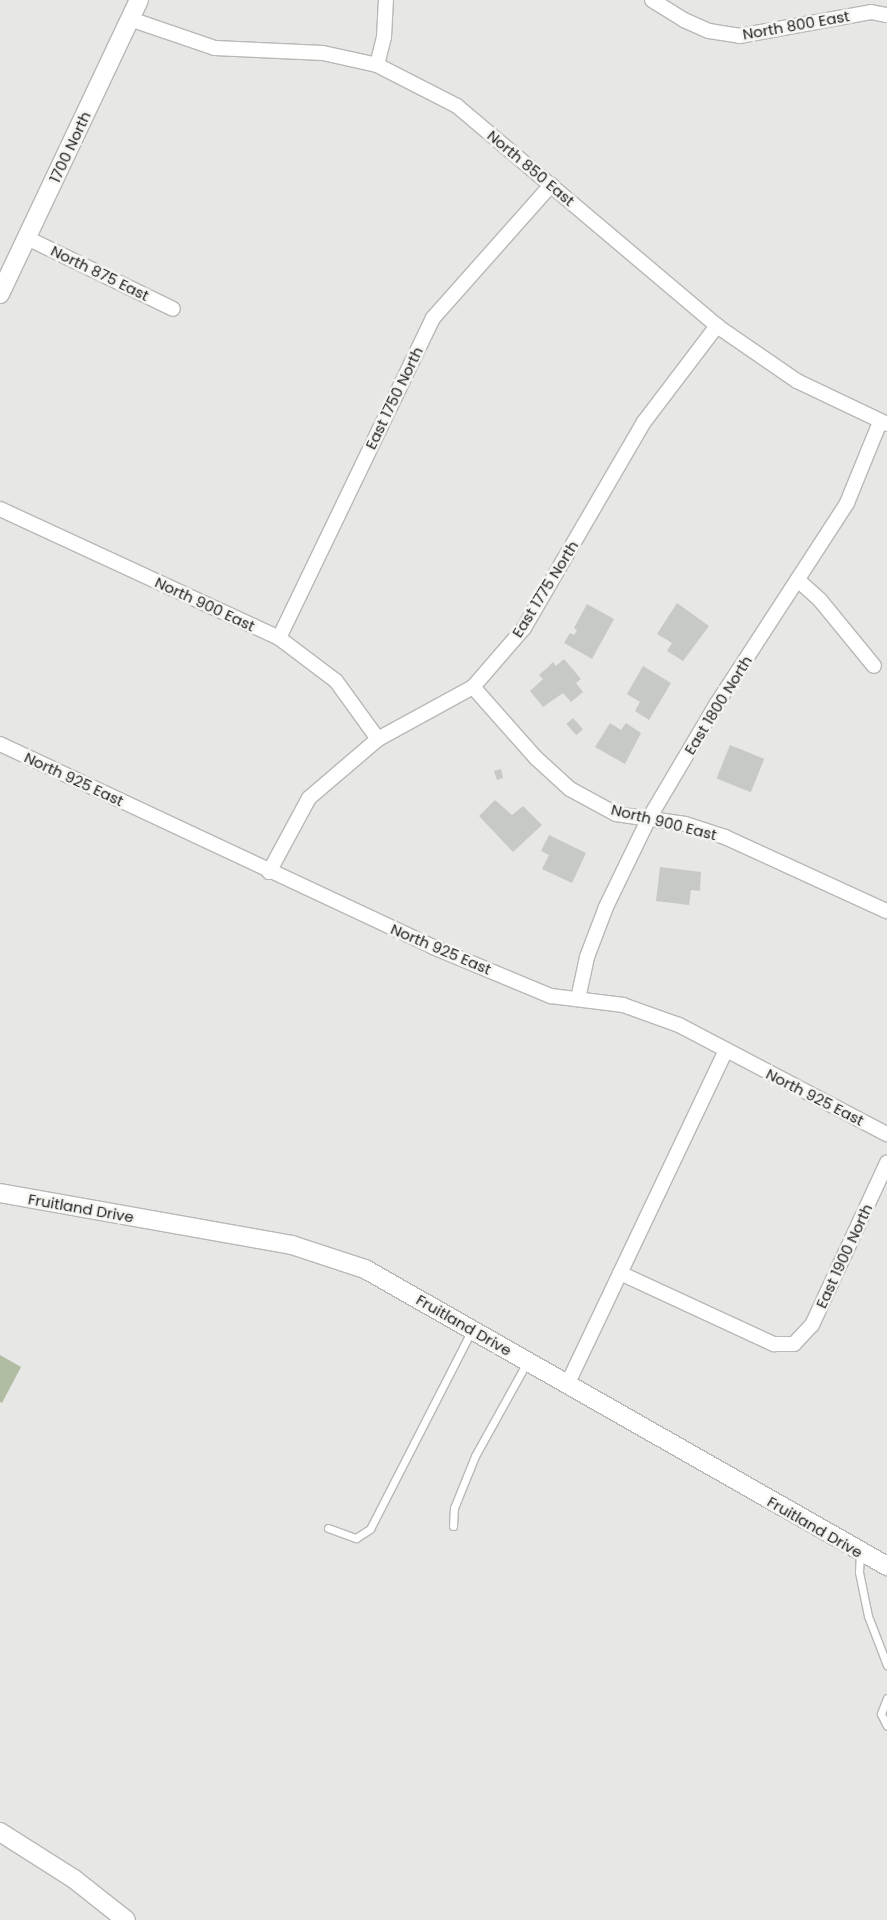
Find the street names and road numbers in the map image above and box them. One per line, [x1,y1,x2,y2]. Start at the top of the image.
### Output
street label: North 800 East [741,7,851,43]
street label: 1700 North [46,108,94,186]
street label: North 850 East [484,126,578,210]
street label: North 875 East [48,241,152,305]
street label: East 1750 North [361,344,427,452]
street label: East 1775 North [508,537,582,641]
street label: North 900 East [152,573,258,635]
street label: East 1800 North [680,652,756,758]
street label: North 925 East [22,748,126,810]
street label: North 900 East [609,800,719,844]
street label: North 925 East [388,920,494,978]
street label: North 925 East [763,1065,867,1129]
street label: Fruitland Drive [27,1190,135,1226]
street label: East 1900 North [812,1201,876,1311]
street label: Fruitland Drive [413,1290,515,1360]
street label: Fruitland Drive [764,1492,866,1562]

